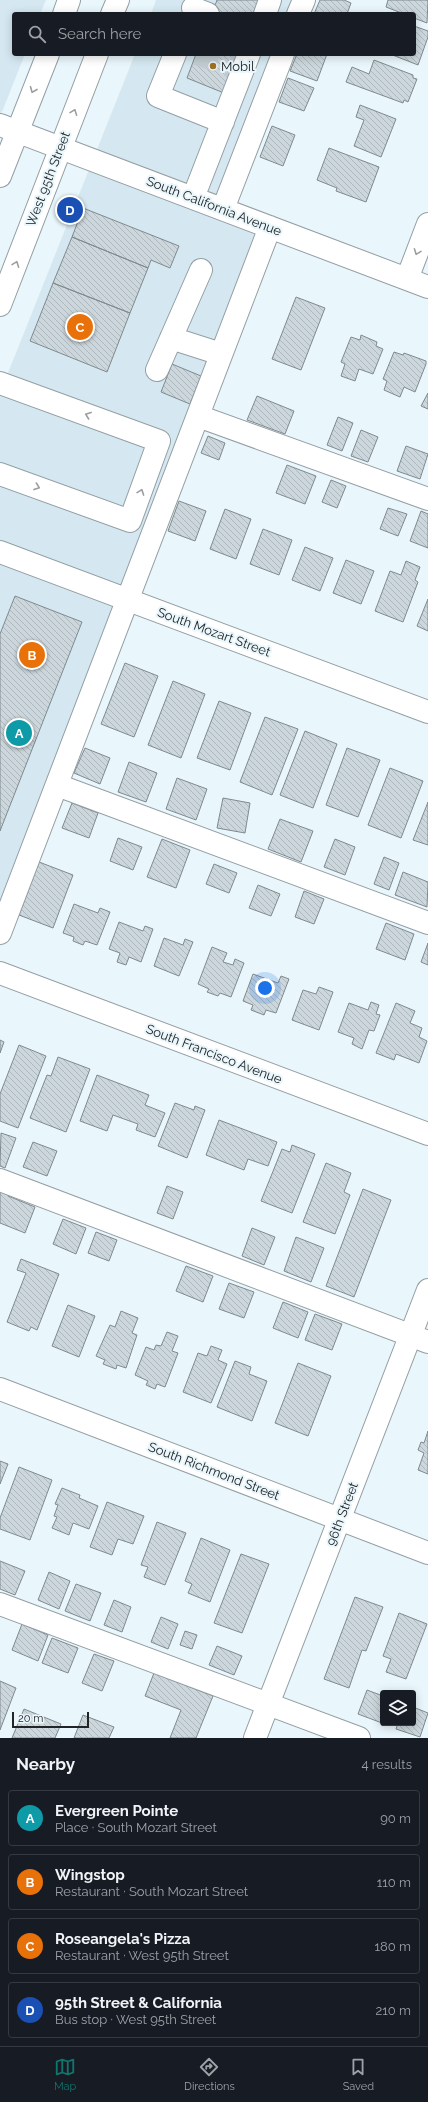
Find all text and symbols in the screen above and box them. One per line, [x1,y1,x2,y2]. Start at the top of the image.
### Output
search box [12,12,416,56]
icon: search [26,23,48,45]
text: Search here [58,25,141,43]
place label: Mobil [221,59,255,74]
marker: Mobil [208,61,218,71]
one-way arrow [30,87,38,94]
one-way arrow [69,108,77,116]
street label: West 95th Street [23,129,73,229]
street label: South California Avenue [144,173,284,239]
pin: D [57,195,83,225]
one-way arrow [414,248,422,255]
one-way arrow [11,261,19,268]
pin: C [67,312,93,342]
one-way arrow [85,412,92,420]
one-way arrow [33,483,40,491]
one-way arrow [136,489,144,496]
street label: South Mozart Street [155,605,273,660]
pin: B [19,640,45,670]
pin: A [6,718,32,748]
your location [255,978,275,998]
street label: South Francisco Avenue [144,1021,285,1087]
street label: South Richmond Street [146,1439,282,1503]
street label: 96th Street [323,1480,361,1548]
map controls [380,1690,416,1726]
button: layers [380,1690,416,1726]
scale bar [12,1710,89,1729]
text: 20 m [18,1712,43,1725]
text: Nearby [16,1754,75,1774]
text: 4 results [361,1757,412,1772]
text: Evergreen Pointe [55,1802,178,1820]
text: A [26,1811,34,1826]
text: 90 m [380,1811,411,1826]
text: Place · South Mozart Street [55,1820,217,1835]
text: Wingstop [55,1866,125,1884]
text: B [26,1875,34,1890]
text: 110 m [377,1875,411,1890]
text: Restaurant · South Mozart Street [55,1884,248,1899]
text: Roseangela's Pizza [55,1930,190,1948]
text: C [26,1939,34,1954]
text: 180 m [375,1939,411,1954]
text: Restaurant · West 95th Street [55,1948,229,1963]
text: 95th Street & California [55,1994,222,2012]
text: D [25,2003,35,2018]
text: 210 m [375,2003,411,2018]
text: Bus stop · West 95th Street [55,2012,216,2027]
tab: Map [54,2056,76,2093]
tab: Directions [184,2056,235,2093]
tab: Saved [343,2056,374,2093]

